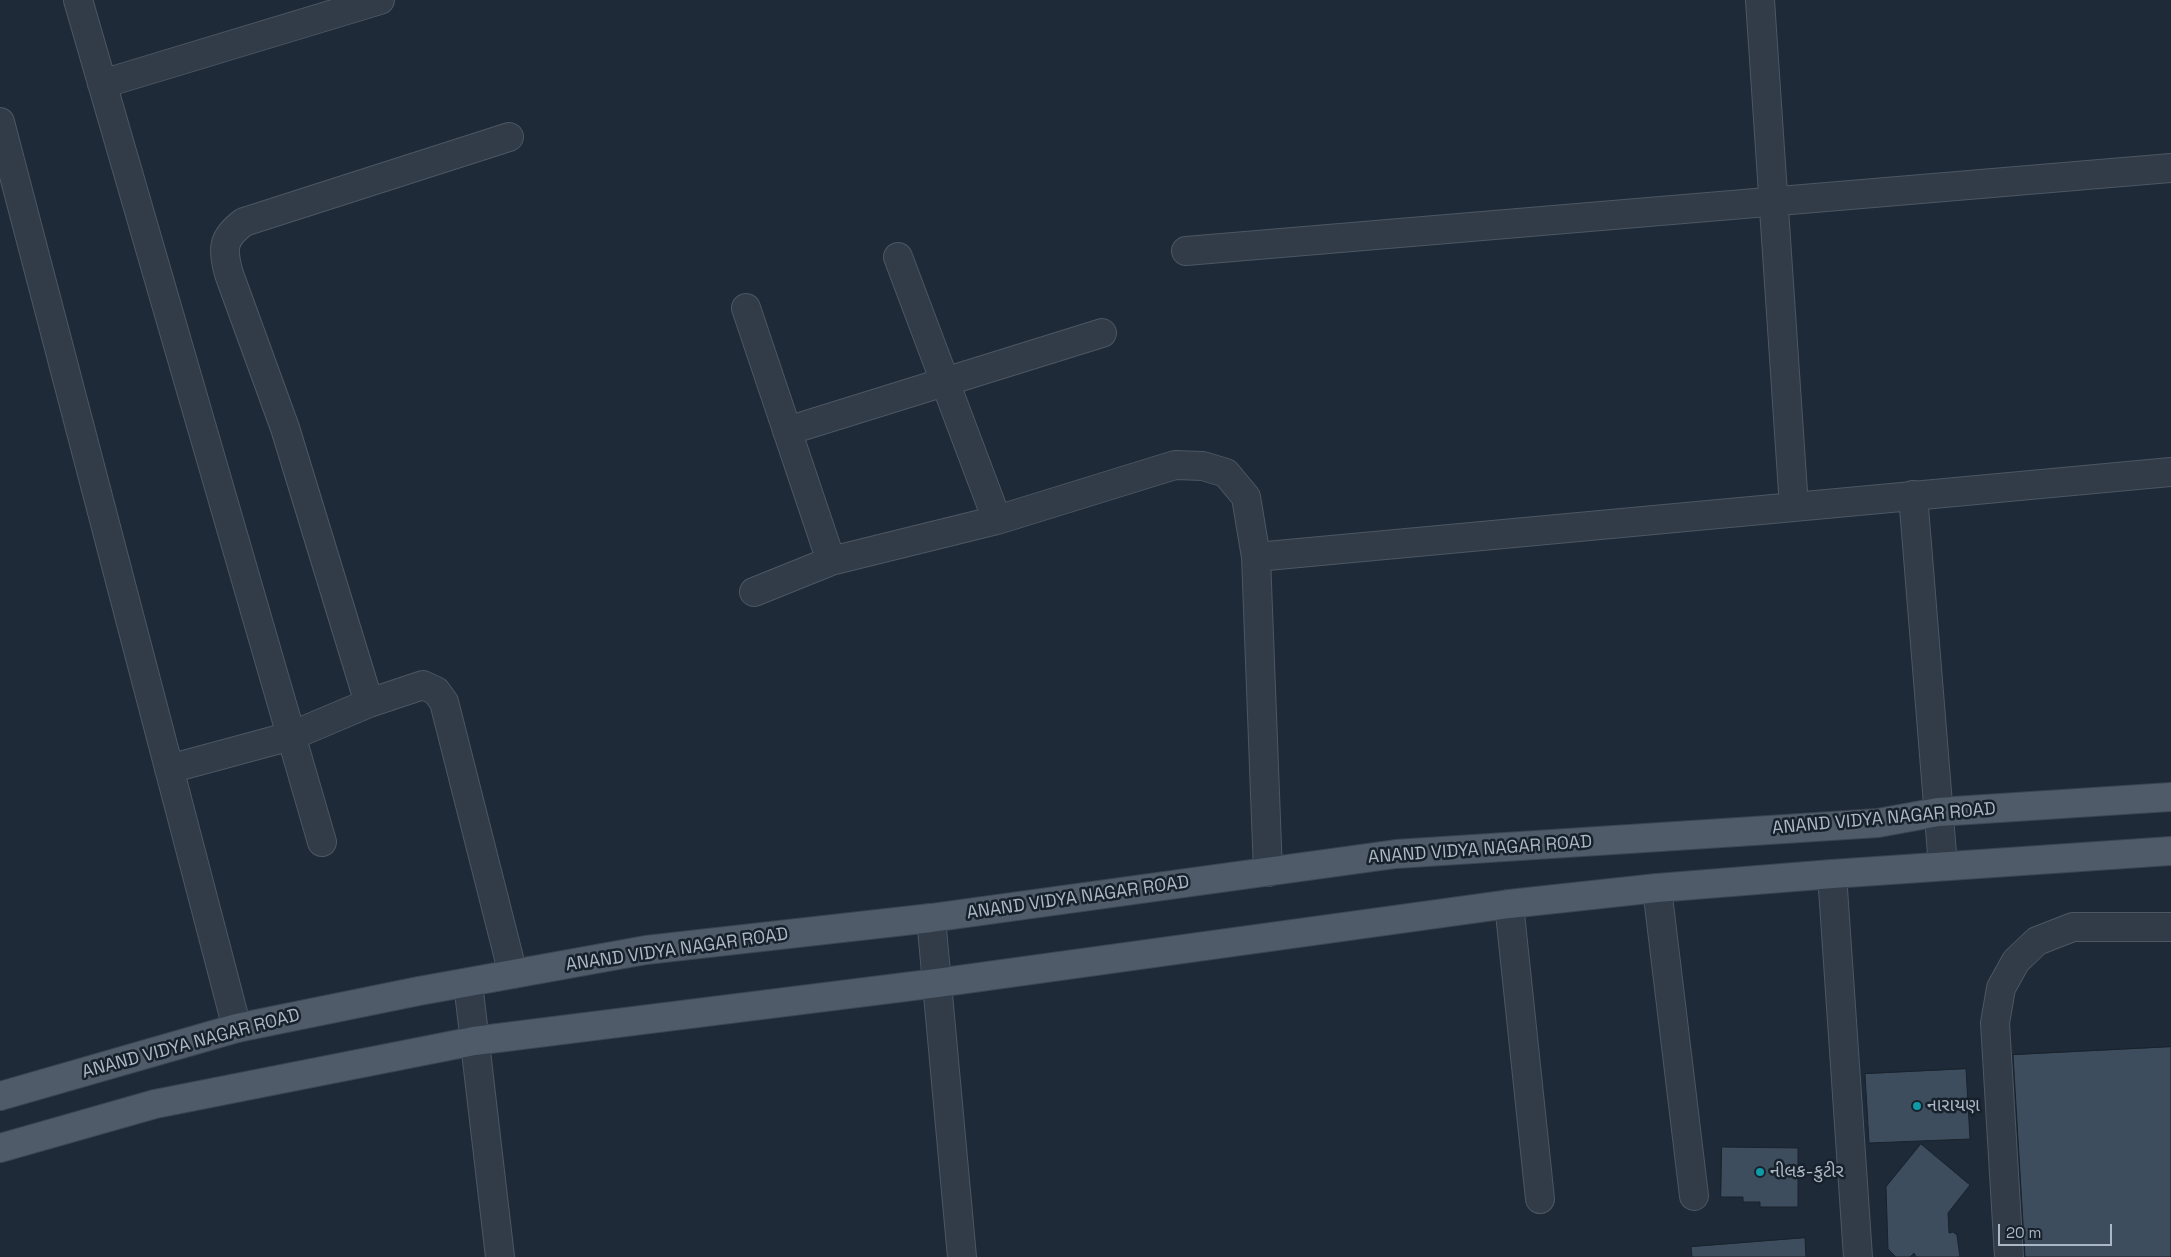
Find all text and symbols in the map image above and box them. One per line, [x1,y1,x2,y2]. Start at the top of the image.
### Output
street label: ANAND VIDYA NAGAR ROAD [1771,798,1997,840]
street label: ANAND VIDYA NAGAR ROAD [1367,831,1593,869]
street label: ANAND VIDYA NAGAR ROAD [965,872,1191,924]
street label: ANAND VIDYA NAGAR ROAD [564,924,790,976]
street label: ANAND VIDYA NAGAR ROAD [80,1005,302,1083]
place label: નારાયણ [1927,1095,1980,1117]
marker: નારાયણ [1911,1100,1923,1112]
place label: નીલક-કુટીર [1770,1161,1844,1183]
marker: નીલક-કુટીર [1754,1166,1766,1178]
scale bar [2001,1214,2115,1246]
text: 20 m [2006,1223,2041,1242]

